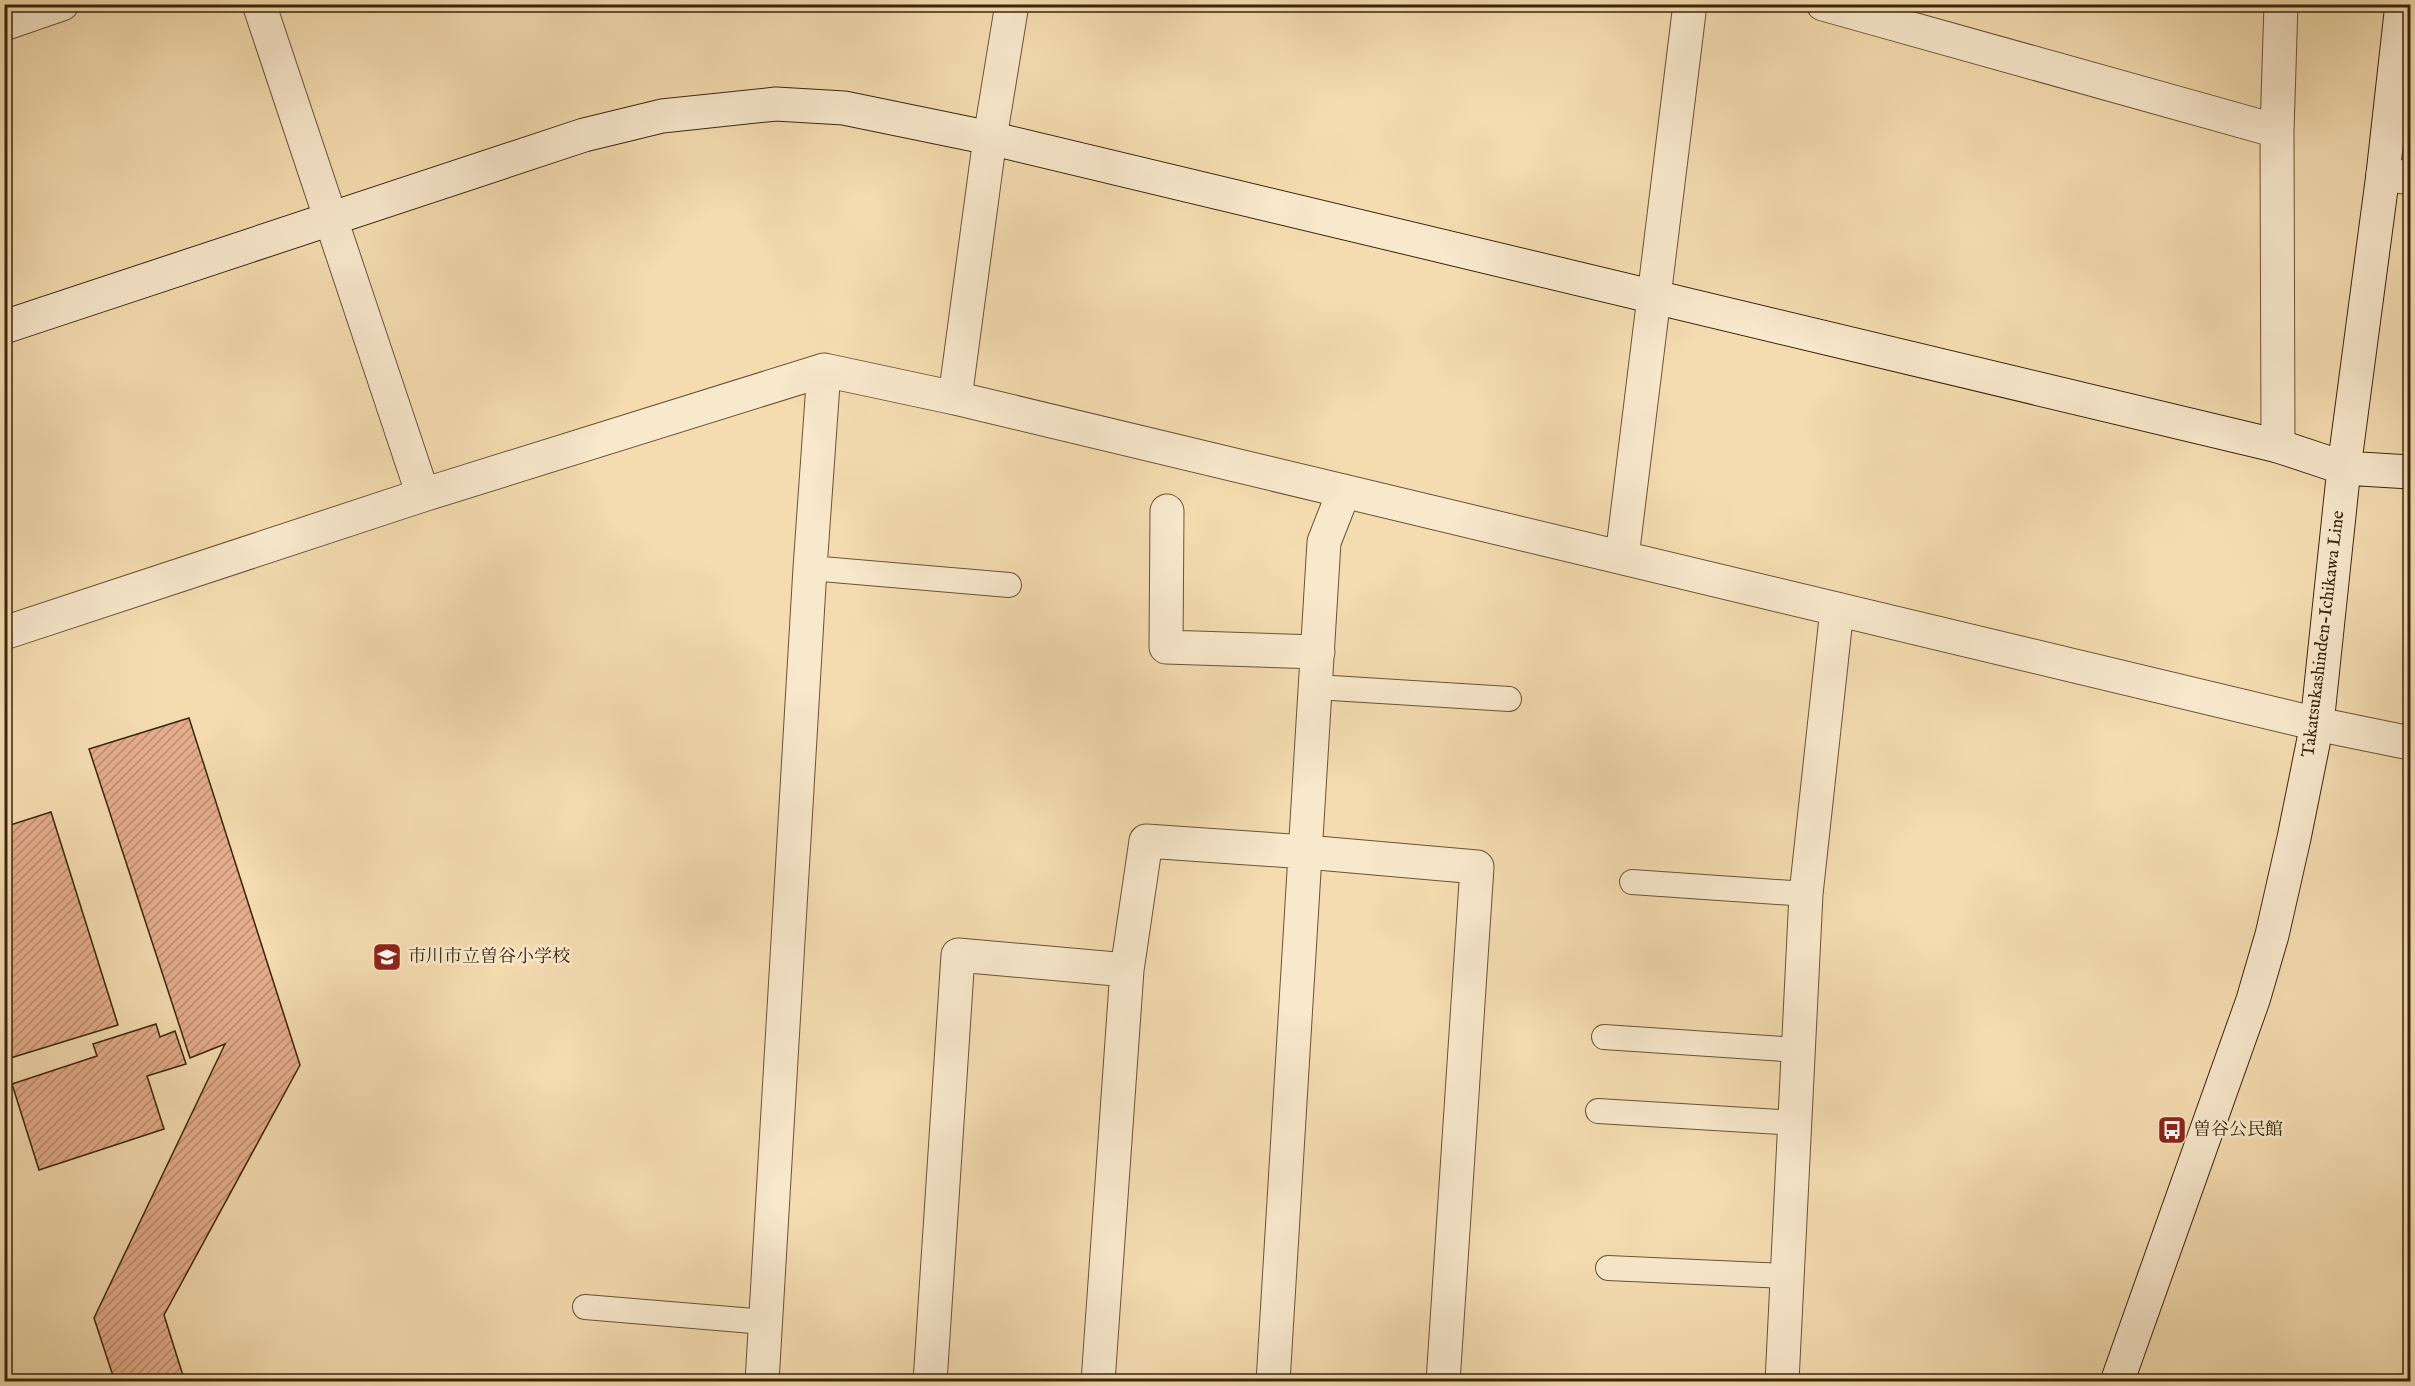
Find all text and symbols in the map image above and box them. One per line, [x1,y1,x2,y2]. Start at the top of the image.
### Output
street label: Takatsukashinden-Ichikawa Line [2297,509,2351,759]
school or university icon: 市川市立曽谷小学校 [371,941,403,973]
place label: 市川市立曽谷小学校 [408,946,570,969]
bus stop icon: 曽谷公民館 [2156,1114,2188,1146]
place label: 曽谷公民館 [2193,1119,2283,1142]

